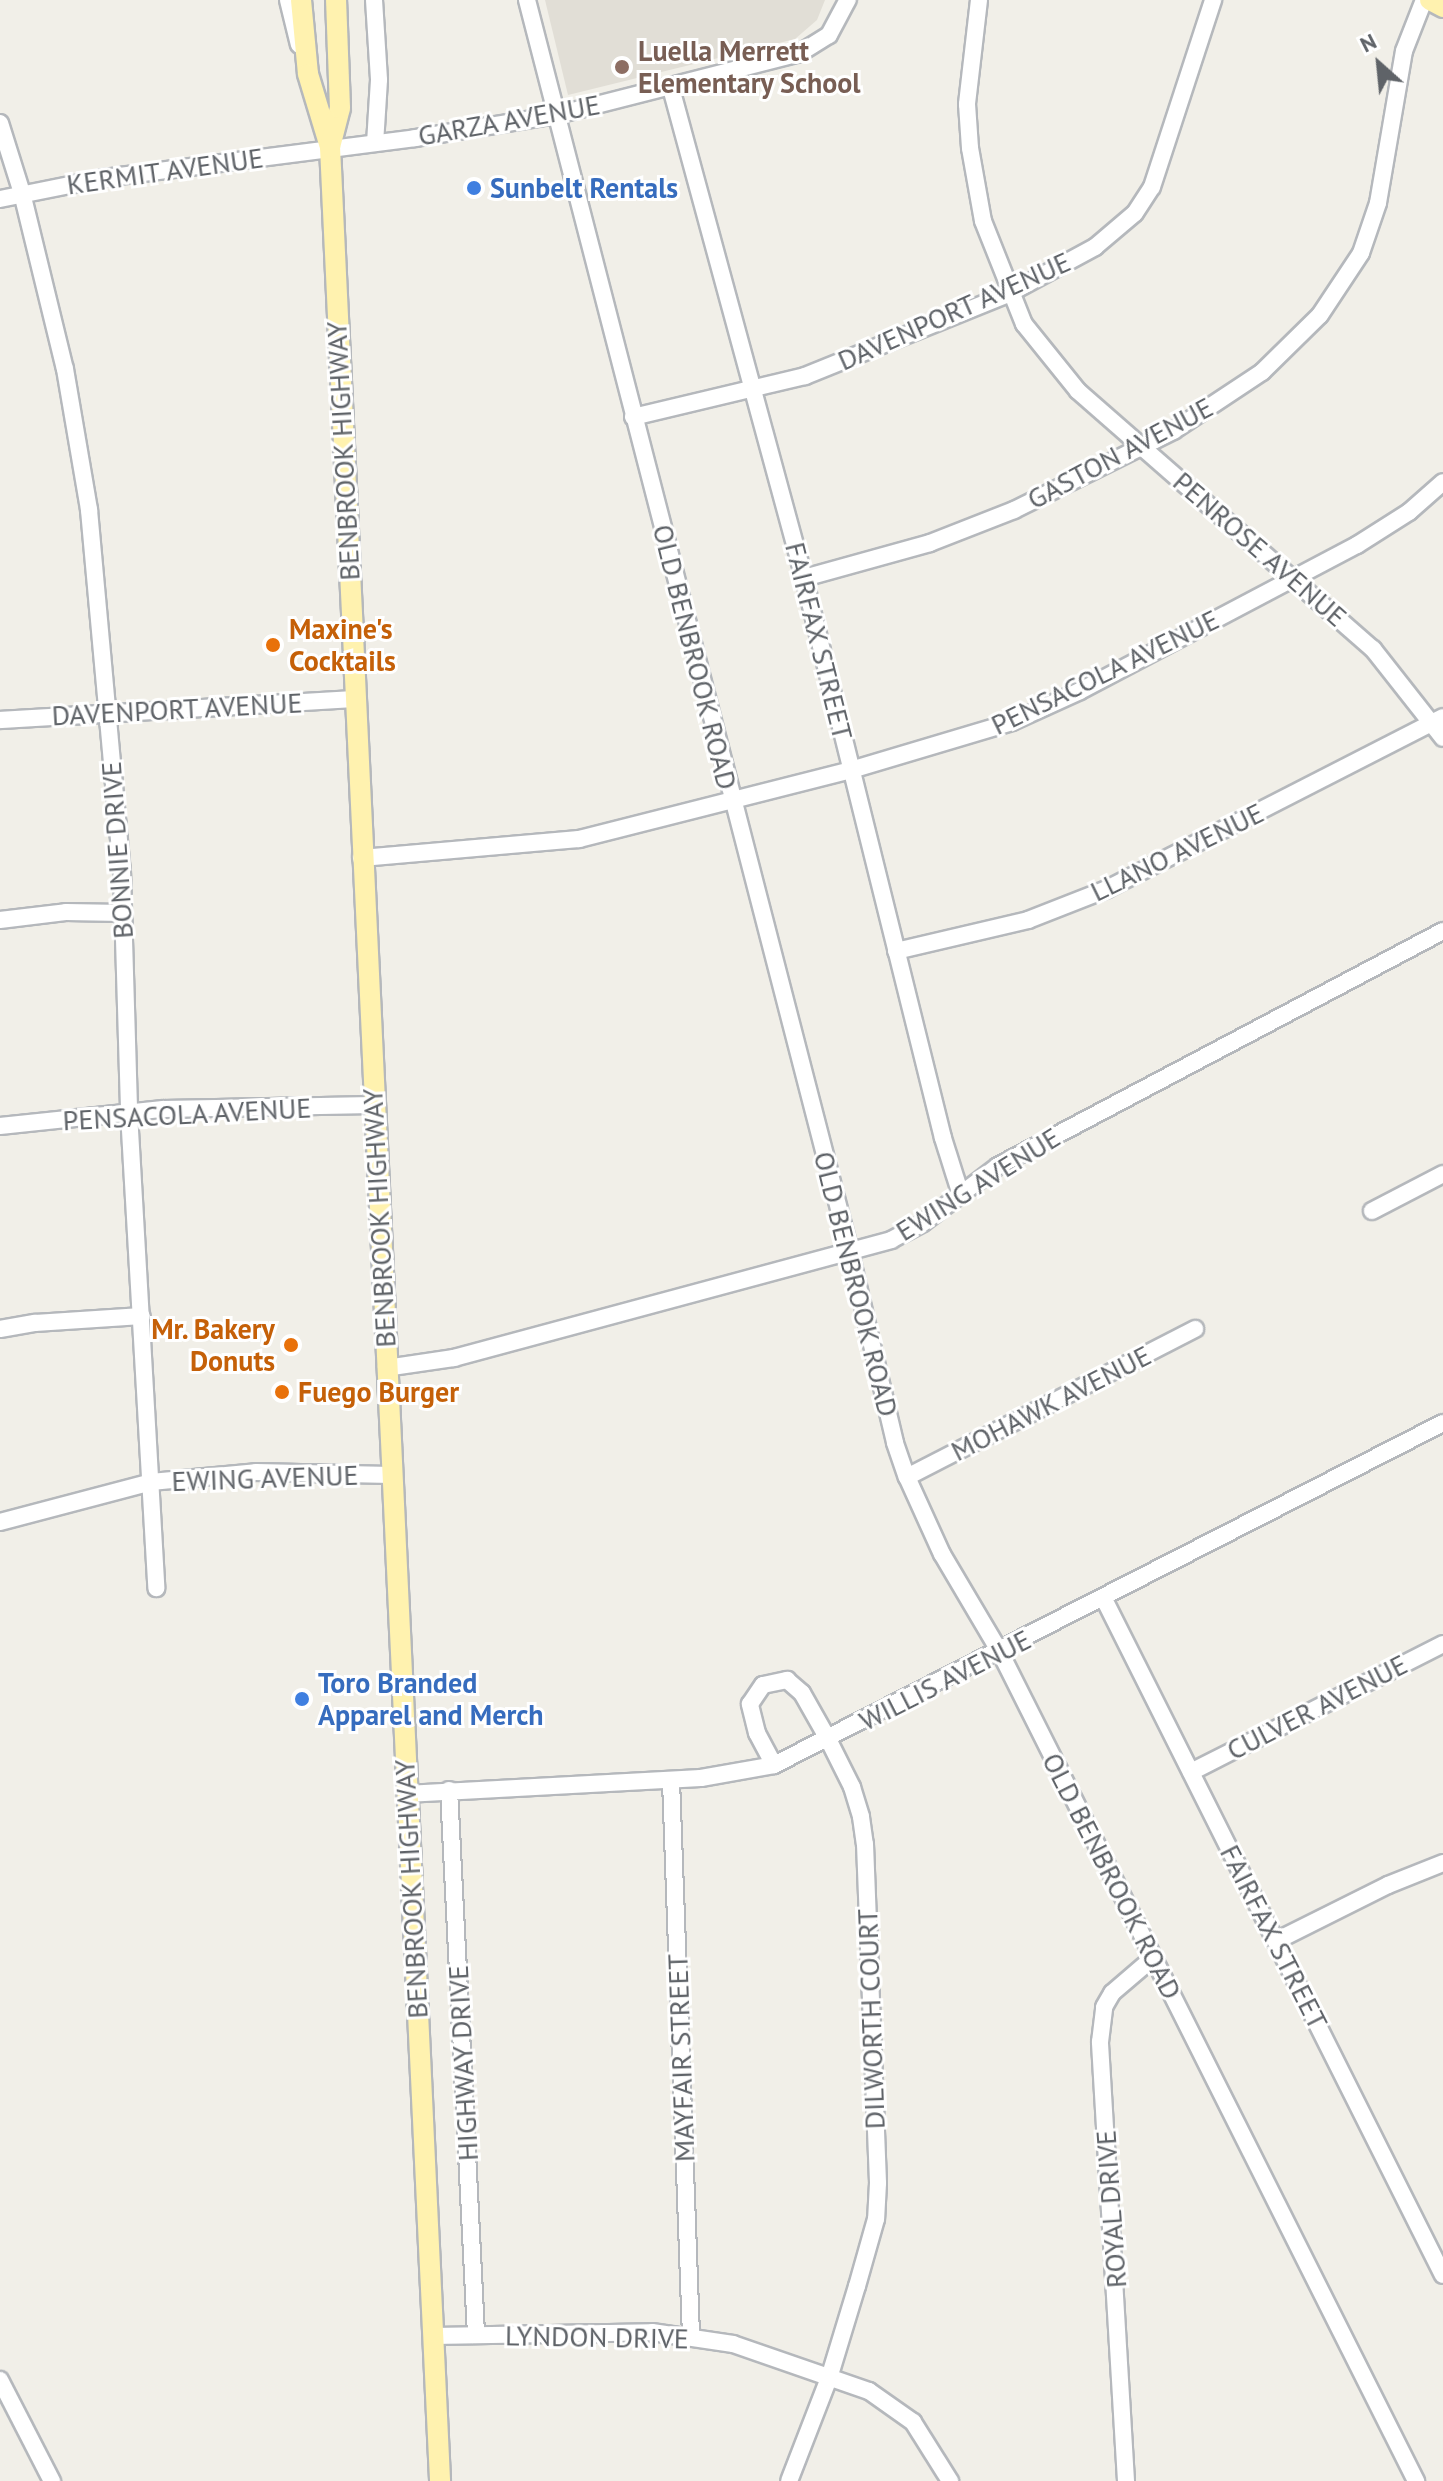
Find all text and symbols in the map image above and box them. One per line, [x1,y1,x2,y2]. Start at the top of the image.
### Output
north arrow [1339,24,1419,104]
text: N [1355,27,1381,58]
place label: Luella Merrett Elementary School [638,34,862,100]
marker: Luella Merrett Elementary School [613,58,631,76]
street label: GARZA AVENUE [414,87,604,153]
street label: KERMIT AVENUE [64,140,266,202]
place label: Sunbelt Rentals [490,171,678,205]
marker: Sunbelt Rentals [465,179,483,197]
street label: DAVENPORT AVENUE [832,244,1076,378]
street label: BENBROOK HIGHWAY [319,320,367,582]
street label: GASTON AVENUE [1021,390,1219,516]
street label: PENROSE AVENUE [1166,464,1354,634]
street label: OLD BENBROOK ROAD [646,521,744,793]
street label: FAIRFAX STREET [778,538,860,744]
street label: PENSACOLA AVENUE [985,602,1225,742]
place label: Maxine's Cocktails [289,612,396,678]
marker: Maxine's Cocktails [264,636,282,654]
street label: DAVENPORT AVENUE [50,686,304,732]
street label: BONNIE DRIVE [94,760,140,940]
street label: LLANO AVENUE [1085,795,1269,909]
street label: BENBROOK HIGHWAY [355,1087,403,1349]
street label: PENSACOLA AVENUE [61,1091,313,1137]
street label: EWING AVENUE [889,1120,1067,1248]
street label: OLD BENBROOK ROAD [807,1148,905,1420]
place label: Mr. Bakery Donuts [149,1312,275,1378]
marker: Mr. Bakery Donuts [282,1336,300,1354]
street label: MOHAWK AVENUE [945,1338,1157,1468]
place label: Fuego Burger [298,1375,459,1409]
marker: Fuego Burger [273,1383,291,1401]
street label: EWING AVENUE [171,1458,359,1498]
street label: WILLIS AVENUE [853,1622,1037,1738]
street label: CULVER AVENUE [1221,1647,1413,1767]
place label: Toro Branded Apparel and Merch [318,1666,544,1732]
marker: Toro Branded Apparel and Merch [293,1690,311,1708]
street label: OLD BENBROOK ROAD [1035,1747,1189,2005]
street label: BENBROOK HIGHWAY [387,1758,435,2020]
street label: FAIRFAX STREET [1213,1839,1335,2035]
street label: DILWORTH COURT [850,1908,892,2130]
street label: MAYFAIR STREET [661,1953,701,2163]
street label: HIGHWAY DRIVE [441,1964,485,2162]
street label: ROYAL DRIVE [1089,2128,1133,2290]
street label: LYNDON DRIVE [505,2319,689,2355]

